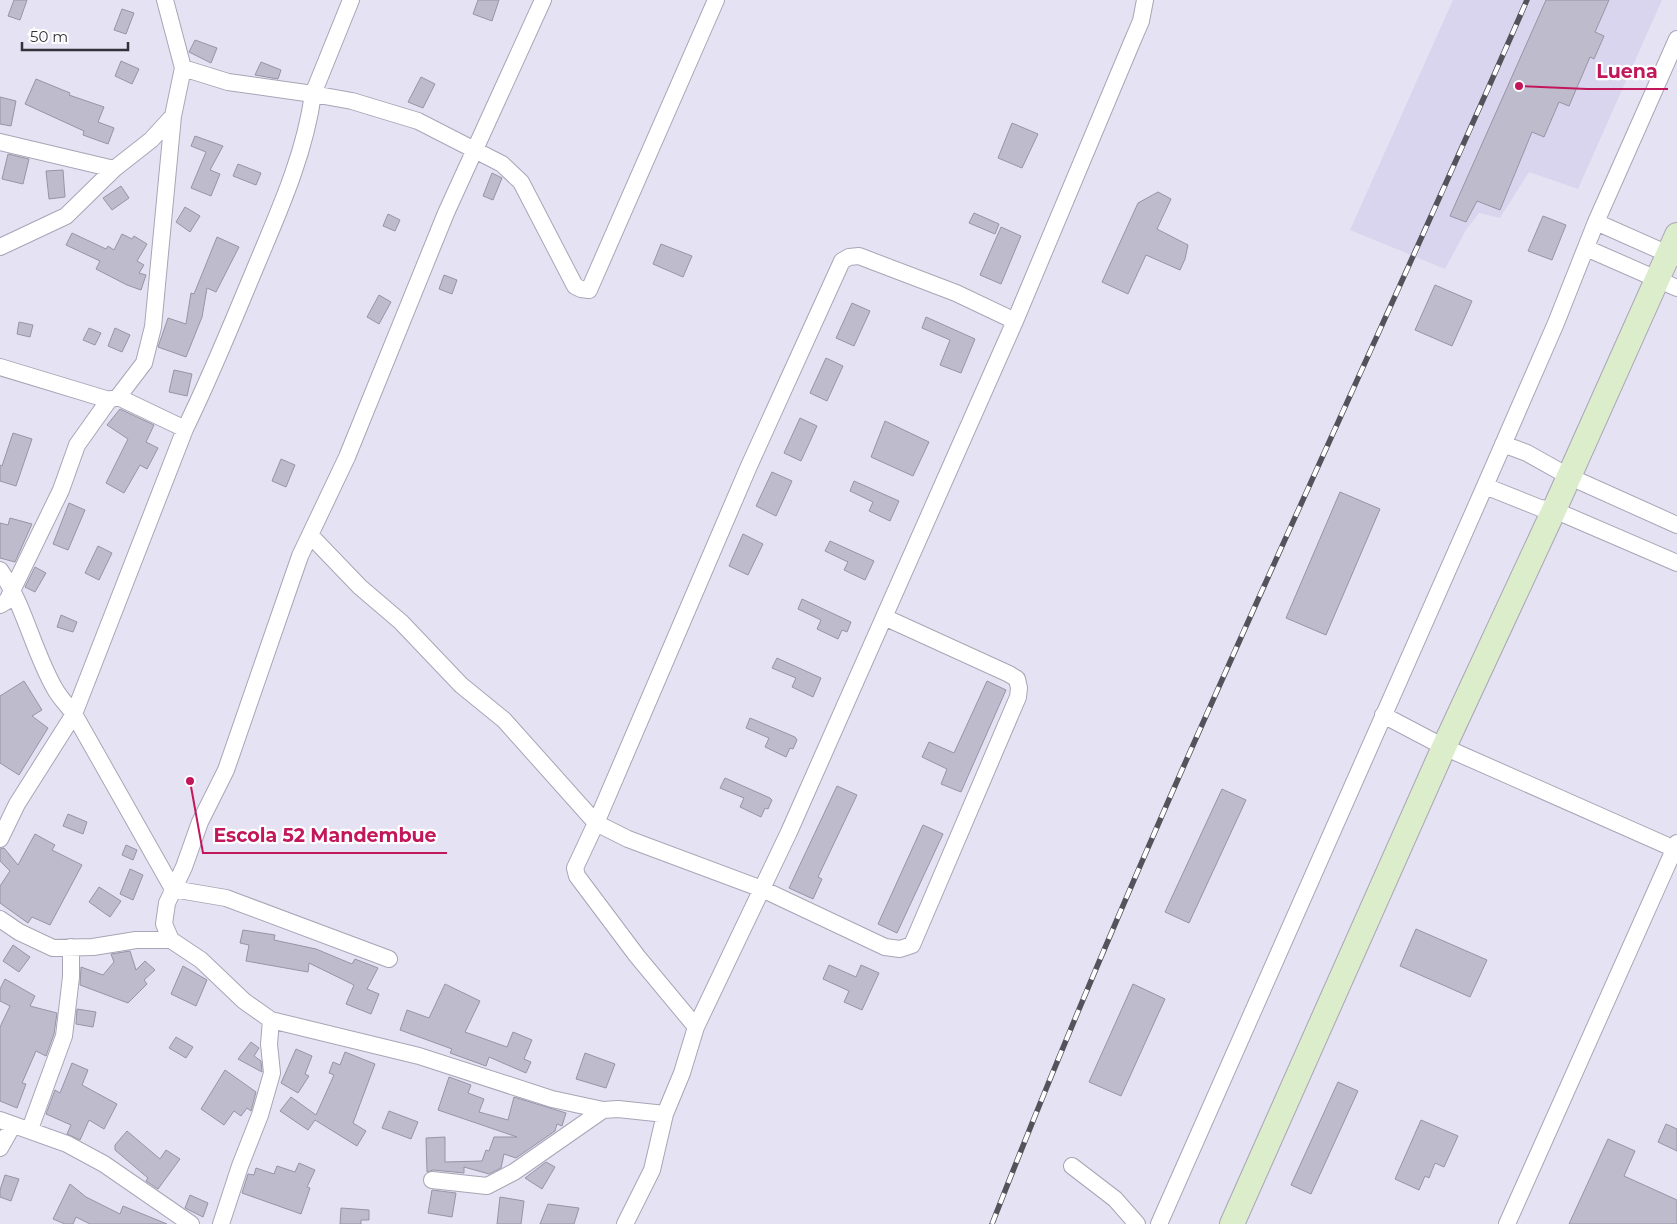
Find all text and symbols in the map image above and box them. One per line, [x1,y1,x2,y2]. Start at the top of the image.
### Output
scale bar [22,20,129,52]
text: 50 m [30,27,68,46]
callout: Luena [1587,55,1668,89]
text: Luena [1596,60,1658,83]
callout: Escola 52 Mandembue [203,819,447,853]
text: Escola 52 Mandembue [213,824,437,847]

